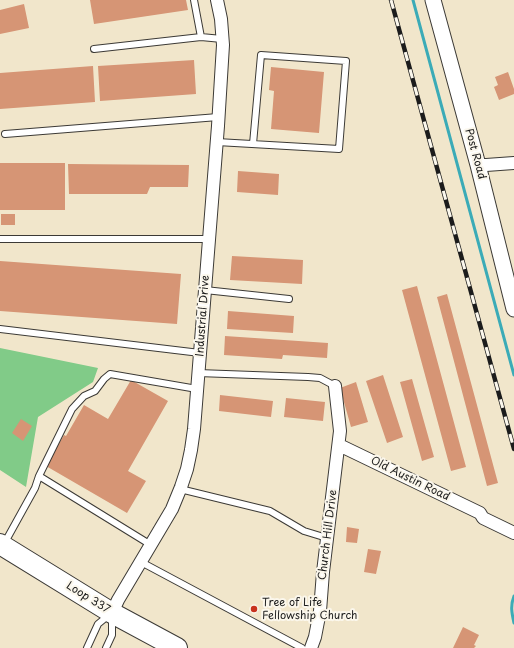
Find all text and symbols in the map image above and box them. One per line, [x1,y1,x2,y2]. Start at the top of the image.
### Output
street label: Post Road [462,127,488,181]
street label: Industrial Drive [194,275,212,357]
street label: Old Austin Road [368,454,452,504]
street label: Church Hill Drive [316,489,340,581]
street label: Loop 337 [64,579,112,617]
place label: Tree of Life Fellowship Church [262,596,357,622]
marker: Tree of Life Fellowship Church [249,604,259,614]

